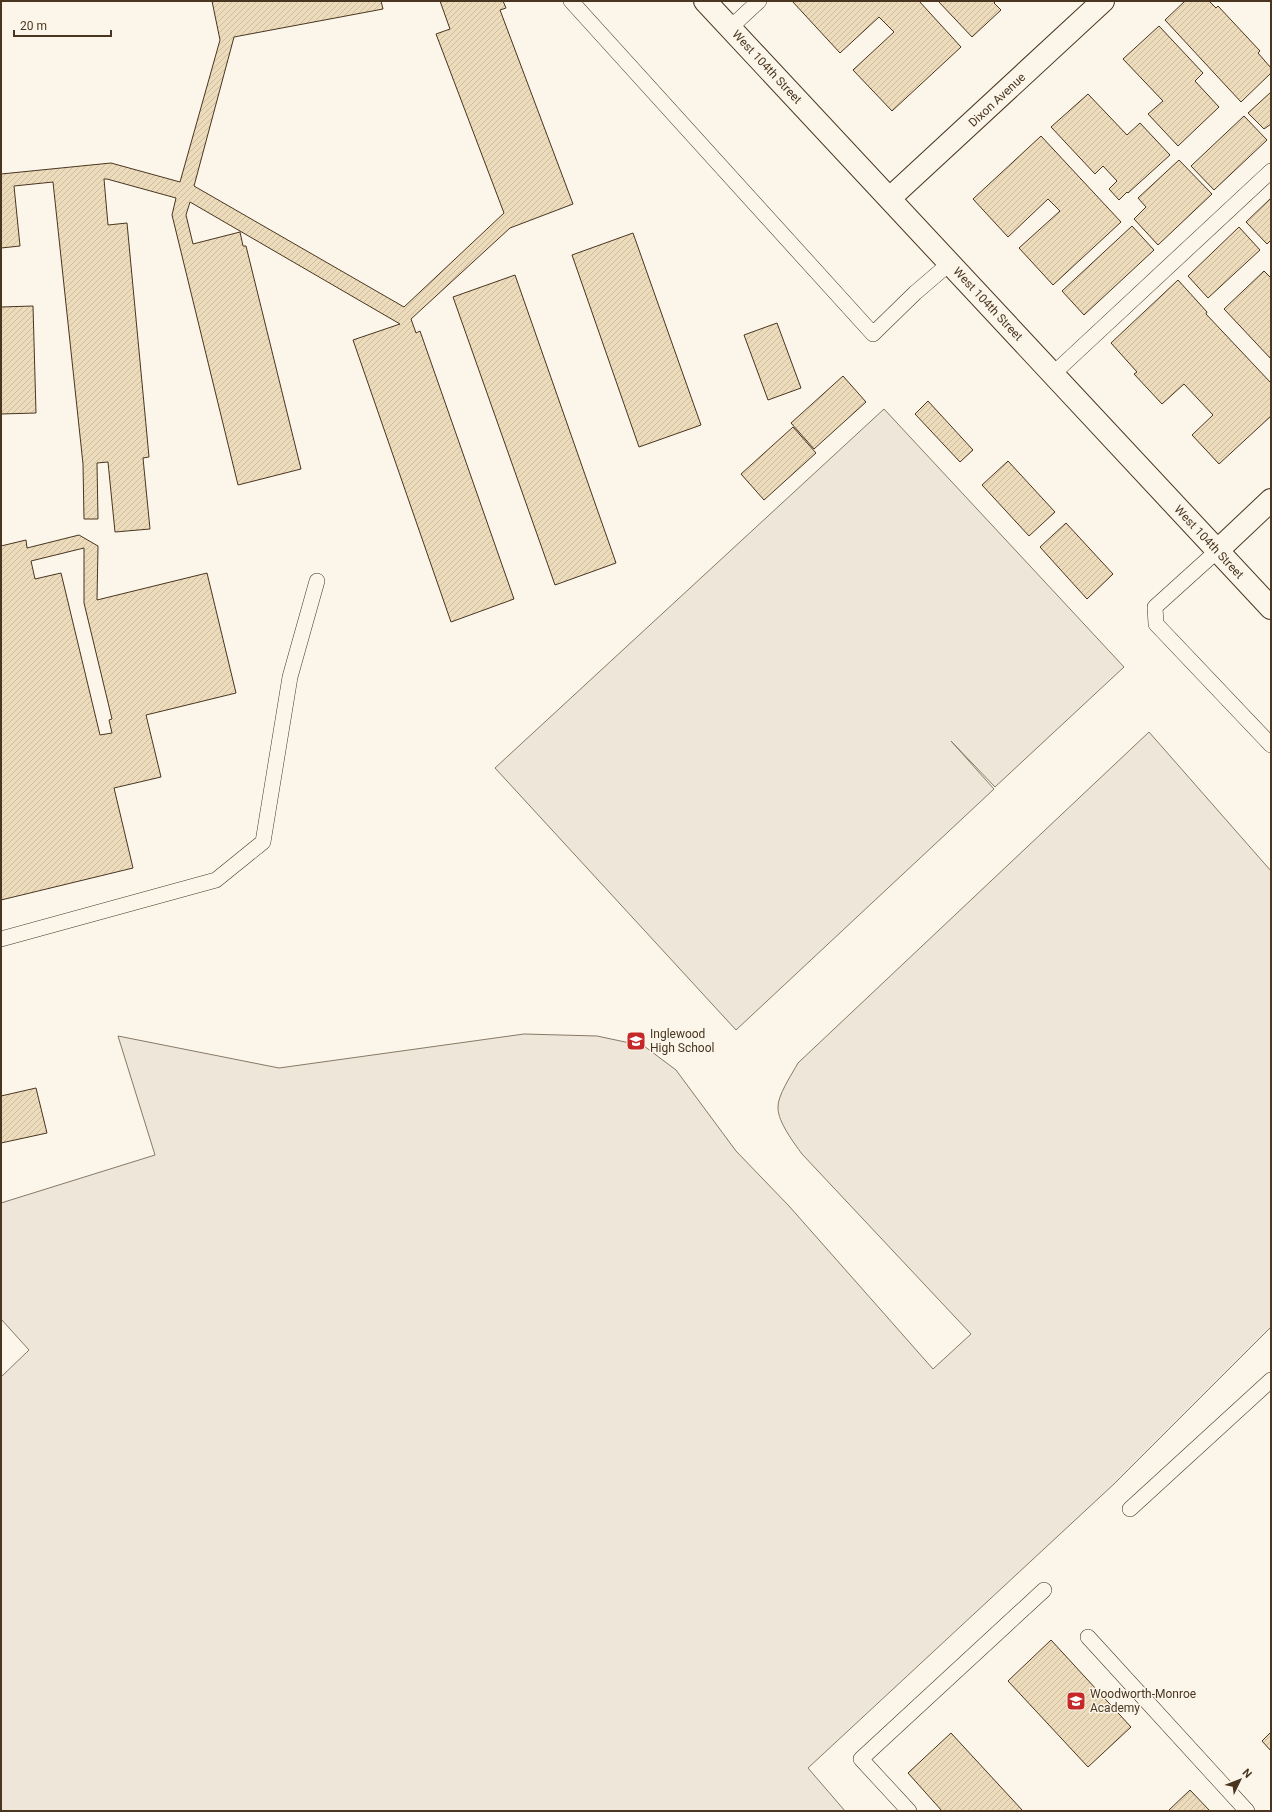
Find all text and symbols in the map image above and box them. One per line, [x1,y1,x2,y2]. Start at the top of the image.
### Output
scale bar [14,12,111,38]
text: 20 m [20,19,47,33]
street label: West 104th Street [729,27,805,107]
street label: Dixon Avenue [966,70,1028,130]
street label: West 104th Street [950,264,1026,344]
street label: West 104th Street [1171,502,1247,582]
place label: Inglewood High School [650,1027,714,1055]
school or university icon: Inglewood High School [625,1030,647,1052]
place label: Woodworth-Monroe Academy [1090,1687,1196,1715]
school or university icon: Woodworth-Monroe Academy [1065,1690,1087,1712]
north arrow [1220,1760,1260,1800]
text: N [1240,1766,1255,1781]

